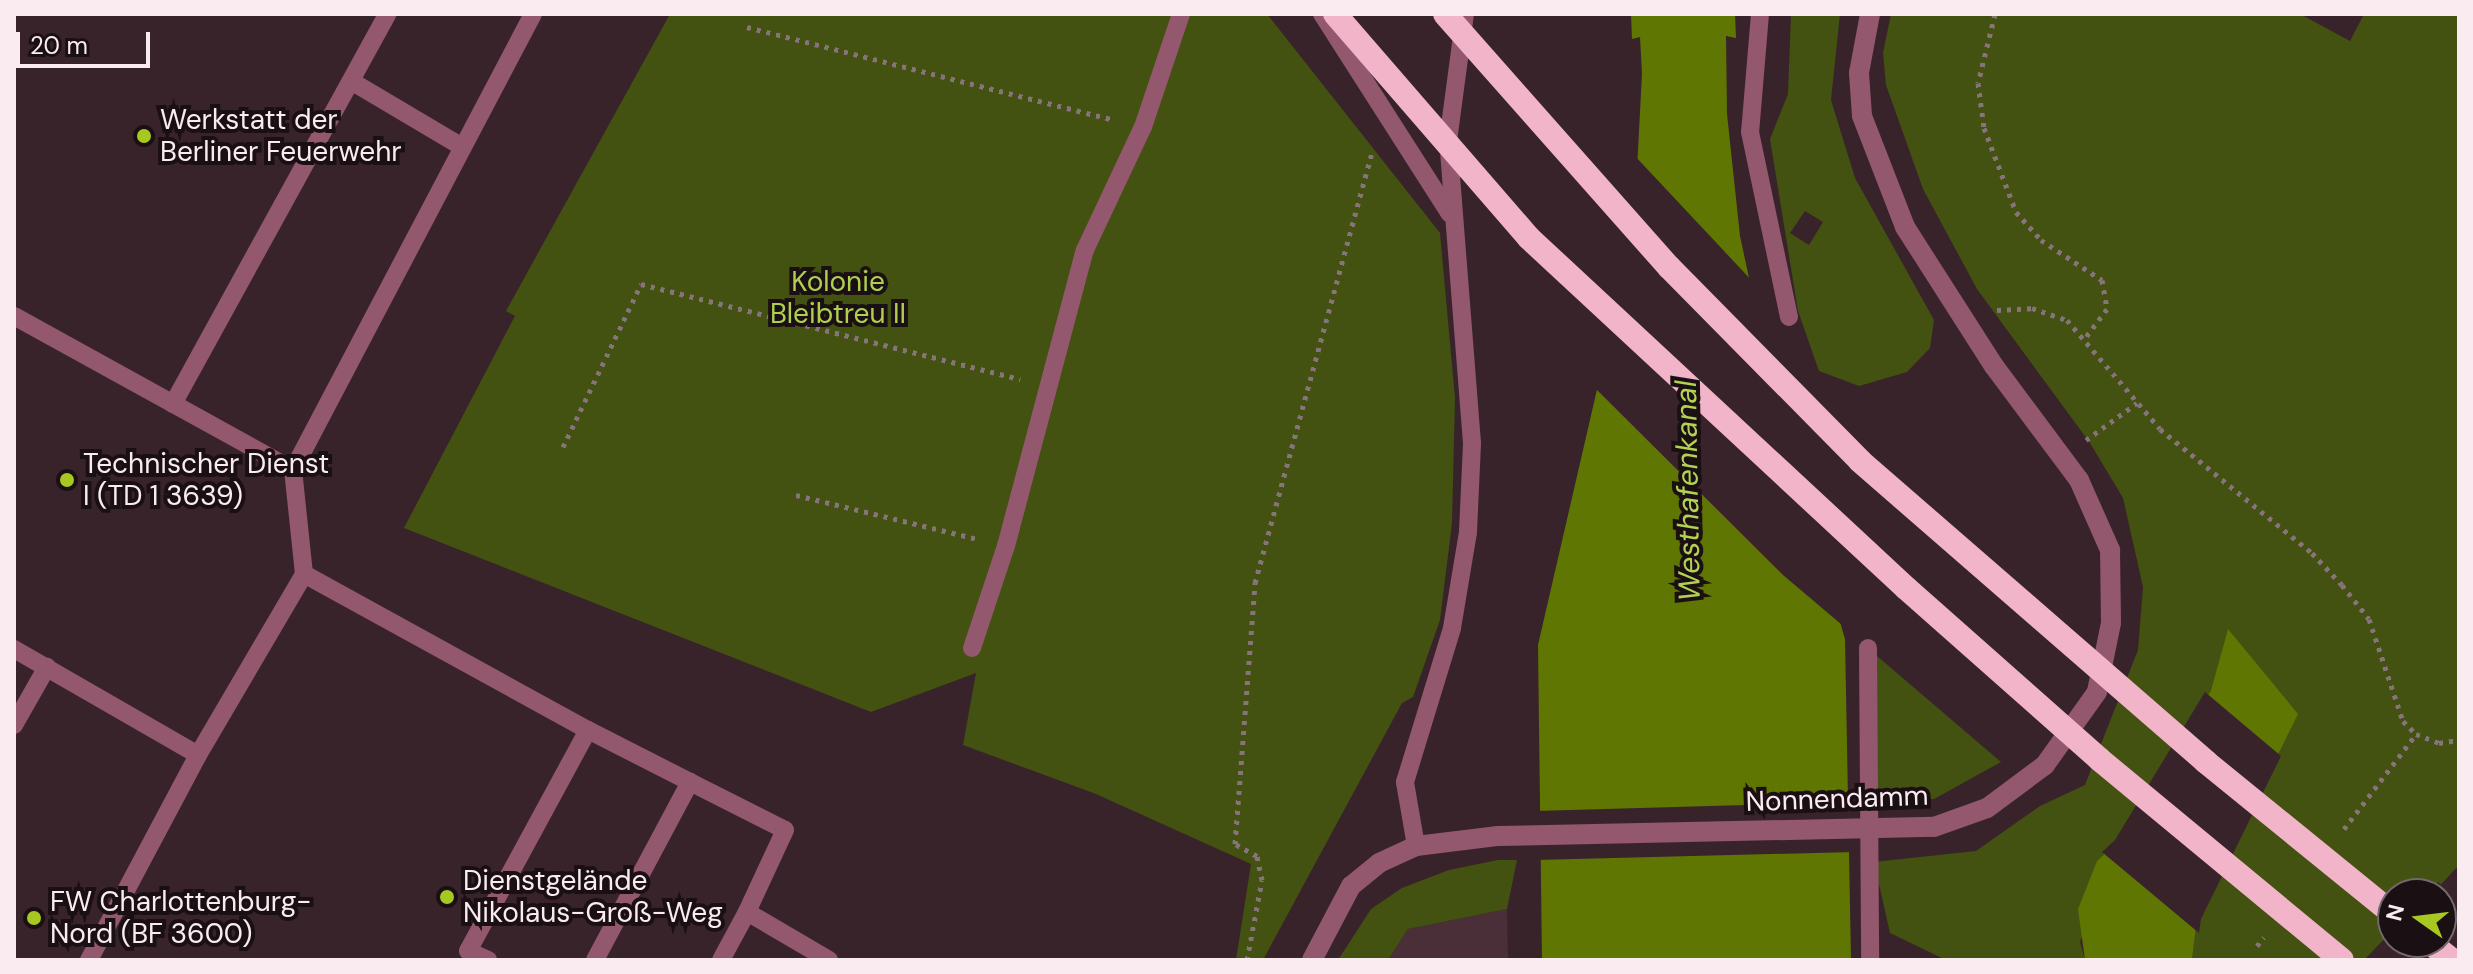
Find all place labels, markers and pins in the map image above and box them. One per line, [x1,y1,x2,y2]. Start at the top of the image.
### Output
place label: Werkstatt der Berliner Feuerwehr [160,103,402,169]
marker: Werkstatt der Berliner Feuerwehr [135,127,153,145]
place label: Technischer Dienst I (TD 1 3639) [83,447,329,513]
marker: Technischer Dienst I (TD 1 3639) [58,471,76,489]
place label: Dienstgelände Nikolaus-Groß-Weg [463,864,723,930]
place label: FW Charlottenburg- Nord (BF 3600) [50,885,311,951]
marker: Dienstgelände Nikolaus-Groß-Weg [438,888,456,906]
marker: FW Charlottenburg- Nord (BF 3600) [25,909,43,927]

